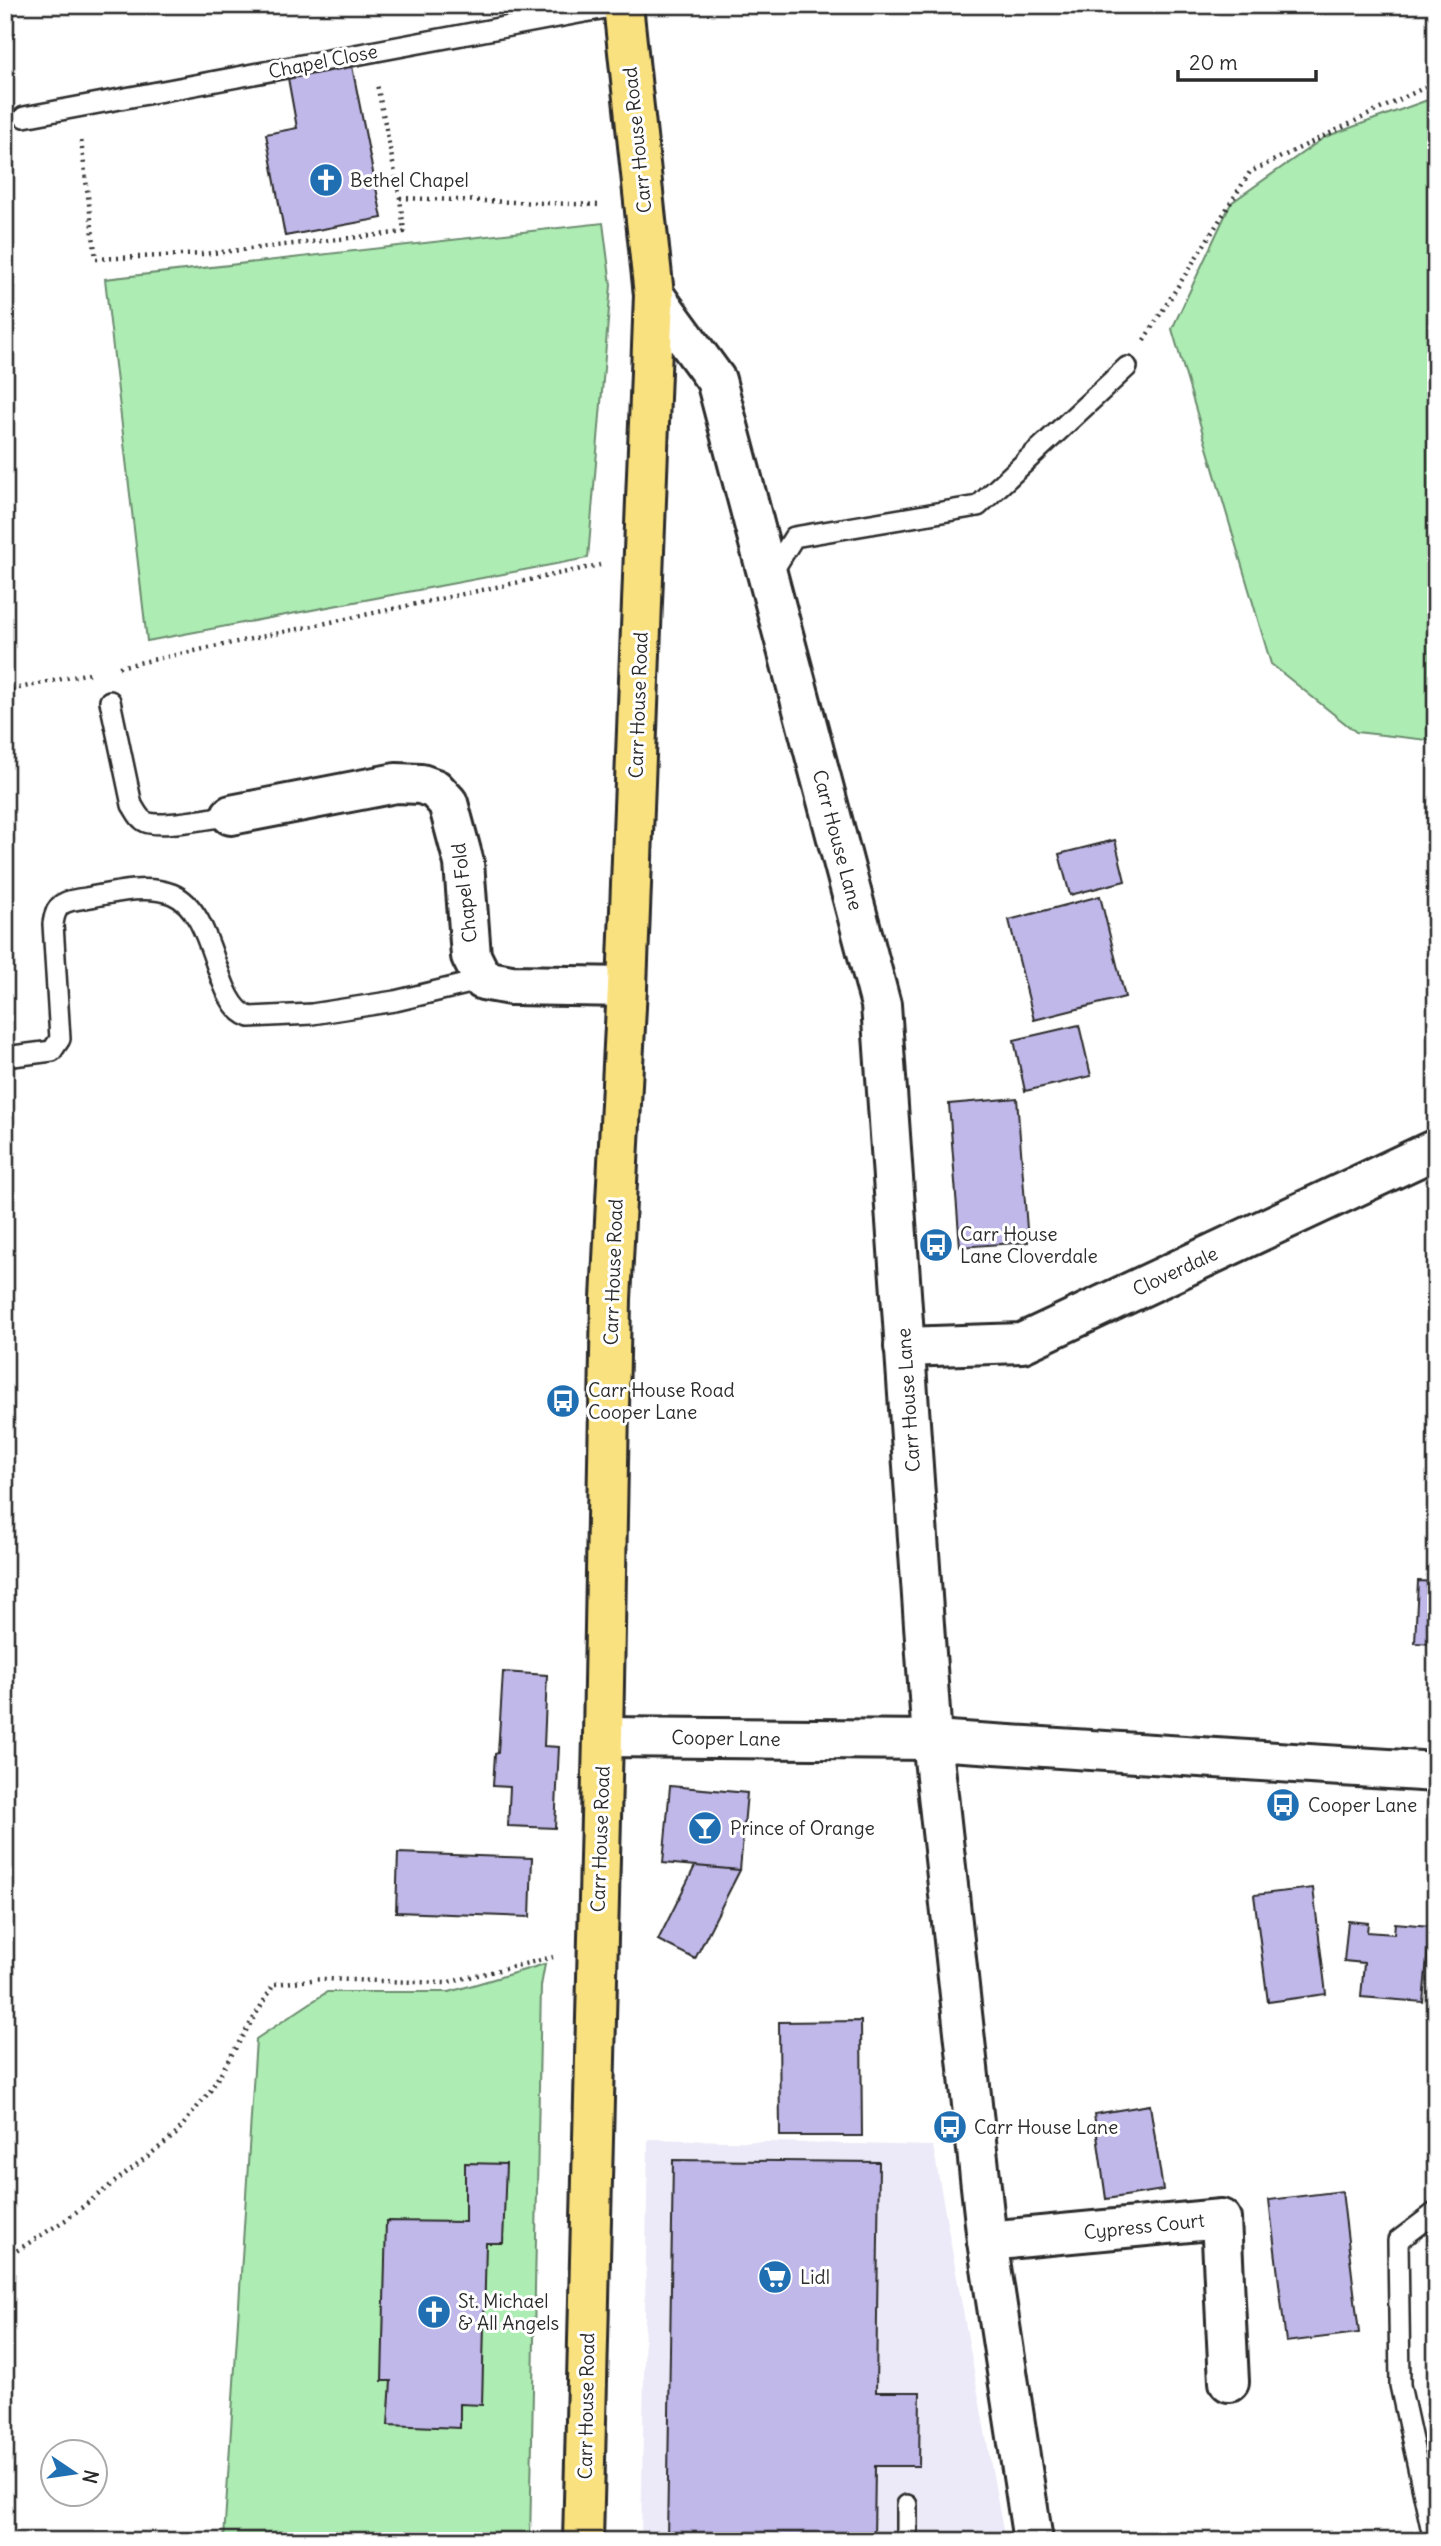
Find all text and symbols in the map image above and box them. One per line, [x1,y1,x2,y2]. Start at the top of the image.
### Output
scale bar [1178,38,1317,82]
street label: Chapel Close [266,39,380,83]
text: 20 m [1189,49,1238,76]
street label: Carr House Road [617,66,657,214]
church icon: Bethel Chapel [307,161,345,199]
place label: Bethel Chapel [350,168,469,192]
street label: Carr House Road [623,631,653,779]
street label: Carr House Lane [808,767,868,913]
street label: Chapel Fold [446,842,482,944]
street label: Carr House Road [598,1198,628,1346]
place label: Carr House Lane Cloverdale [960,1222,1098,1268]
bus stop icon: Carr House Lane Cloverdale [917,1226,955,1264]
street label: Cloverdale [1129,1241,1221,1301]
street label: Carr House Lane [891,1327,925,1473]
place label: Carr House Road Cooper Lane [588,1378,735,1424]
bus stop icon: Carr House Road Cooper Lane [544,1382,582,1420]
street label: Cooper Lane [671,1725,781,1751]
street label: Carr House Road [585,1765,615,1913]
bus stop icon: Cooper Lane [1264,1786,1302,1824]
place label: Cooper Lane [1308,1793,1417,1817]
bar icon: Prince of Orange [686,1809,724,1847]
place label: Prince of Orange [730,1816,875,1840]
bus stop icon: Carr House Lane [931,2108,969,2146]
place label: Carr House Lane [974,2115,1118,2139]
street label: Cypress Court [1082,2208,1206,2244]
supermarket icon: Lidl [756,2258,794,2296]
place label: Lidl [800,2265,830,2289]
place label: St. Michael & All Angels [458,2289,559,2335]
church icon: St. Michael & All Angels [415,2293,453,2331]
street label: Carr House Road [573,2332,599,2480]
north arrow [38,2438,108,2508]
text: N [77,2468,104,2486]

